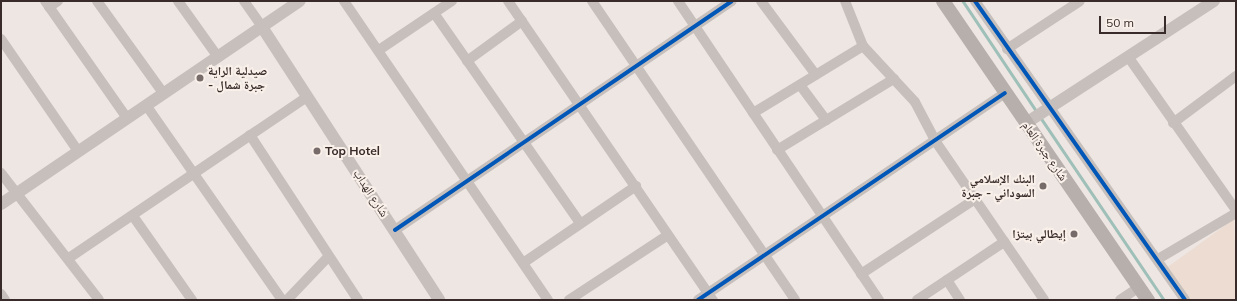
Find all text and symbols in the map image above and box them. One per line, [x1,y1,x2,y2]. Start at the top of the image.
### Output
scale bar [1101,8,1168,34]
text: 50 m [1106,15,1134,30]
place label: صيدلية الراية - جبرة شمال [208,64,267,92]
marker: صيدلية الراية - جبرة شمال [195,73,205,83]
street label: شارع جبرة العام [1019,119,1071,183]
place label: Top Hotel [325,144,380,158]
marker: Top Hotel [312,146,322,156]
street label: شارع الهداب [350,167,392,219]
place label: البنك الإسلامي السوداني - جبرة [962,172,1035,200]
marker: البنك الإسلامي السوداني - جبرة [1038,181,1048,191]
place label: إيطالي بيتزا [1012,227,1066,241]
marker: إيطالي بيتزا [1069,229,1079,239]

